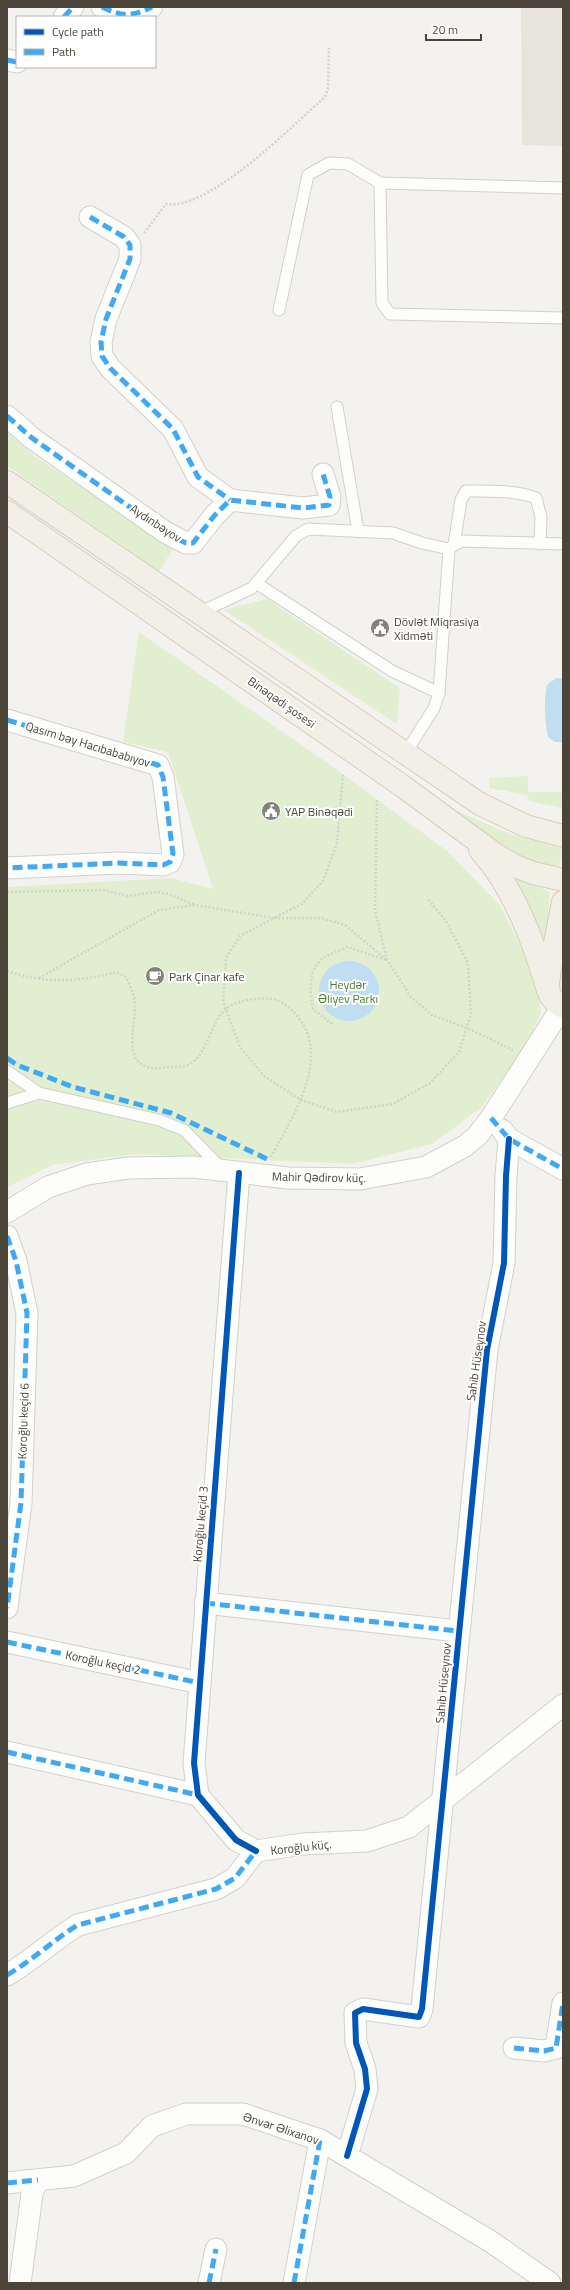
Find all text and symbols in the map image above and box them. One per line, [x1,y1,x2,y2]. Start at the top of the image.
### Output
legend [16,16,156,68]
scale bar [426,16,481,42]
text: 20 m [432,20,458,39]
text: Cycle path [52,22,104,41]
text: Path [52,42,76,61]
street label: Aydınbəyov [126,499,186,547]
place label: Dövlət Miqrasiya Xidməti [394,612,479,645]
public building icon: Dövlət Miqrasiya Xidməti [369,617,391,639]
street label: Binəqədi şosesi [244,671,320,733]
street label: Qasım bəy Hacıbababıyov [23,716,153,772]
public building icon: YAP Binəqədi [260,800,282,822]
place label: YAP Binəqədi [285,802,353,821]
cafe icon: Park Çinar kafe [144,965,166,987]
place label: Park Çinar kafe [169,967,245,986]
park label: Heydər Əliyev Parkı [318,975,378,1008]
street label: Mahir Qədirov küç. [272,1167,366,1187]
street label: Sahib Hüseynov [461,1319,491,1402]
street label: Koroğlu keçid 6 [12,1382,34,1460]
street label: Koroğlu keçid 3 [187,1485,213,1563]
street label: Sahib Hüseynov [430,1642,456,1724]
street label: Koroğlu keçid 2 [64,1645,142,1679]
street label: Koroğlu küç. [270,1834,332,1860]
street label: Ənvər Əlixanov [241,2107,322,2149]

